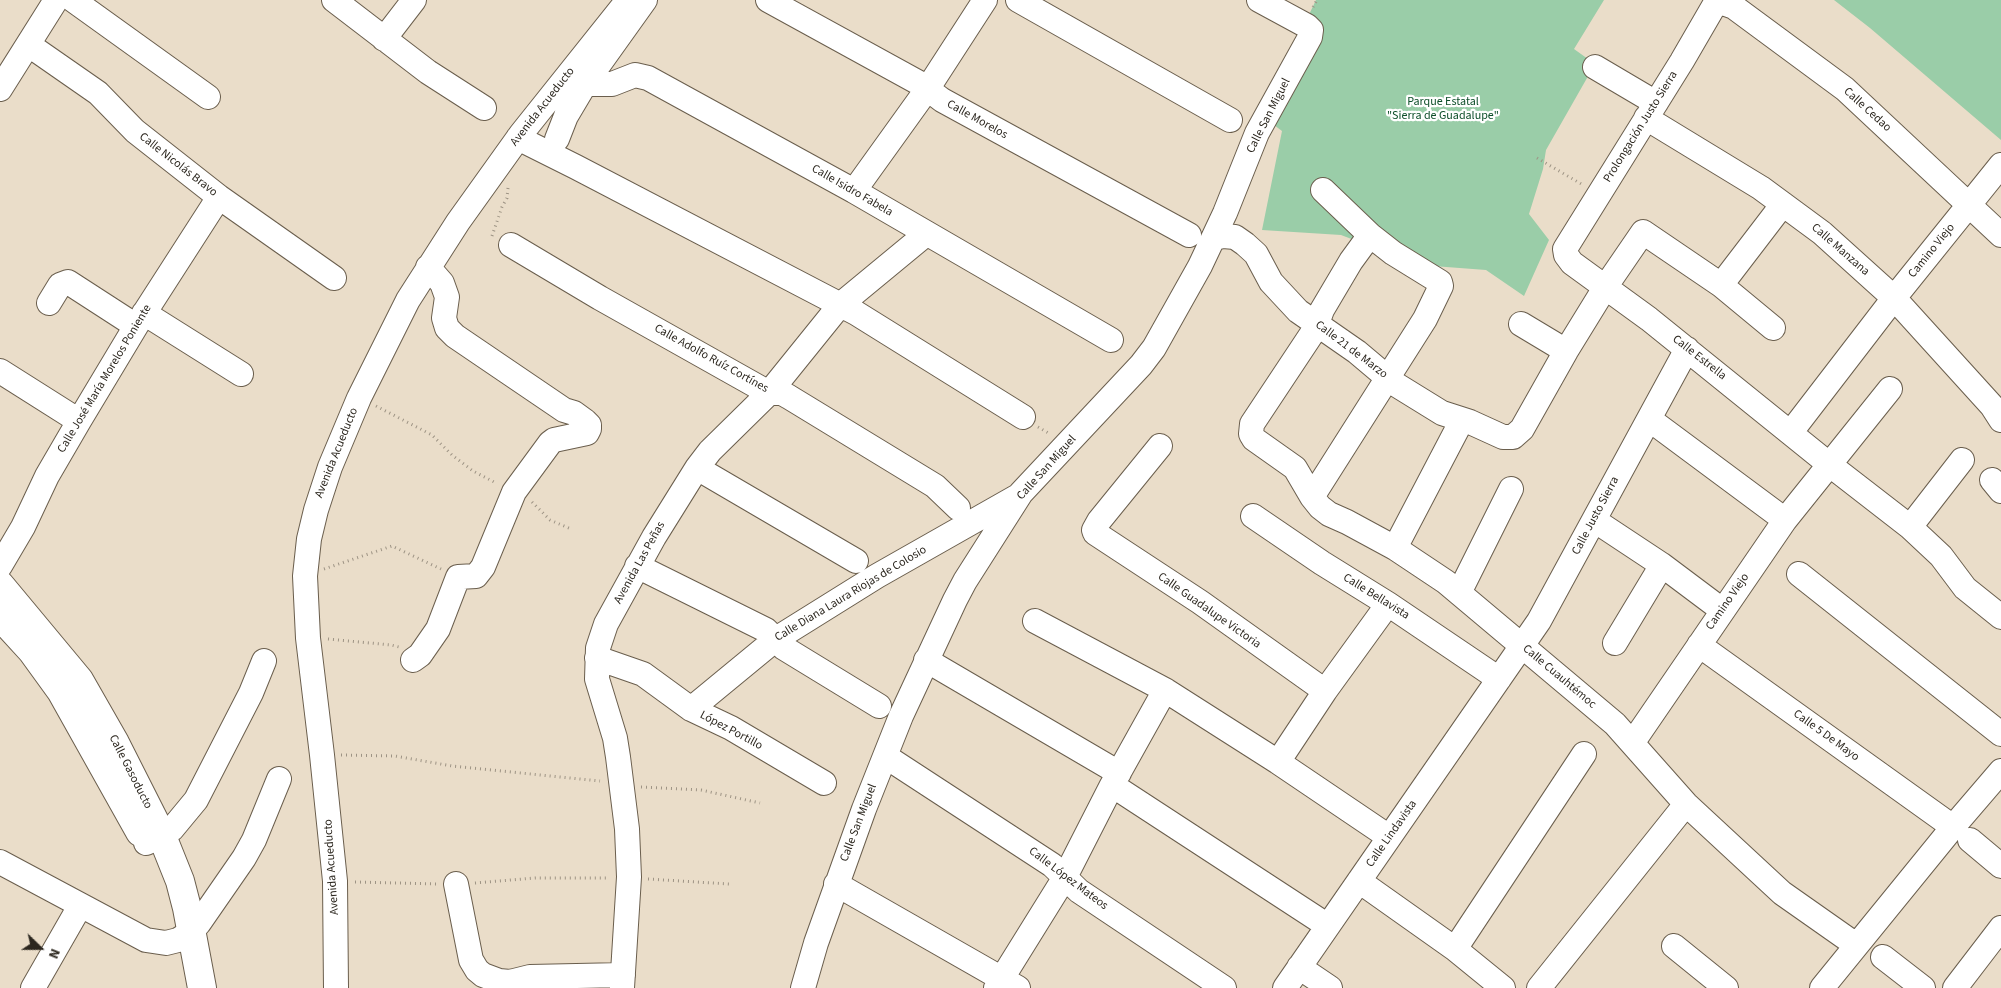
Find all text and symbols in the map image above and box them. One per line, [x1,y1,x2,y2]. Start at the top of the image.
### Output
street label: Avenida Acueducto [508,65,578,149]
street label: Prolongación Justo Sierra [1601,69,1681,185]
street label: Calle San Miguel [1244,76,1294,156]
street label: Calle Cedao [1840,85,1894,135]
park label: Parque Estatal "Sierra de Guadalupe" [1387,95,1499,123]
street label: Calle Morelos [944,97,1010,143]
street label: Calle Nicolás Bravo [136,130,220,200]
street label: Calle Isidro Fabela [809,162,895,220]
street label: Calle Manzana [1808,221,1872,279]
street label: Camino Viejo [1906,221,1958,281]
street label: Calle José María Morelos Poniente [55,302,155,456]
street label: Calle 21 de Marzo [1312,318,1390,382]
street label: Calle Adolfo Ruíz Cortínes [651,322,771,396]
street label: Calle Estrella [1669,332,1729,384]
street label: Avenida Acueducto [312,406,362,500]
street label: Calle San Miguel [1014,433,1080,503]
street label: Calle Justo Sierra [1569,474,1623,558]
street label: Avenida Las Peñas [611,519,669,607]
street label: Calle Diana Laura Riojas de Colosio [772,543,930,645]
street label: Calle Guadalupe Victoria [1155,570,1263,652]
street label: Calle Bellavista [1340,571,1412,623]
street label: Camino Viejo [1703,571,1753,633]
street label: Calle Cuauhtémoc [1519,642,1599,712]
street label: Calle 5 De Mayo [1790,707,1862,765]
street label: López Portillo [697,708,765,754]
street label: Calle Gasoducto [105,733,155,811]
street label: Calle San Miguel [838,782,880,864]
street label: Calle Lindavista [1364,798,1420,870]
street label: Avenida Acueducto [321,819,343,915]
street label: Calle López Mateos [1025,844,1111,914]
north arrow [15,923,65,973]
text: N [43,946,65,962]

